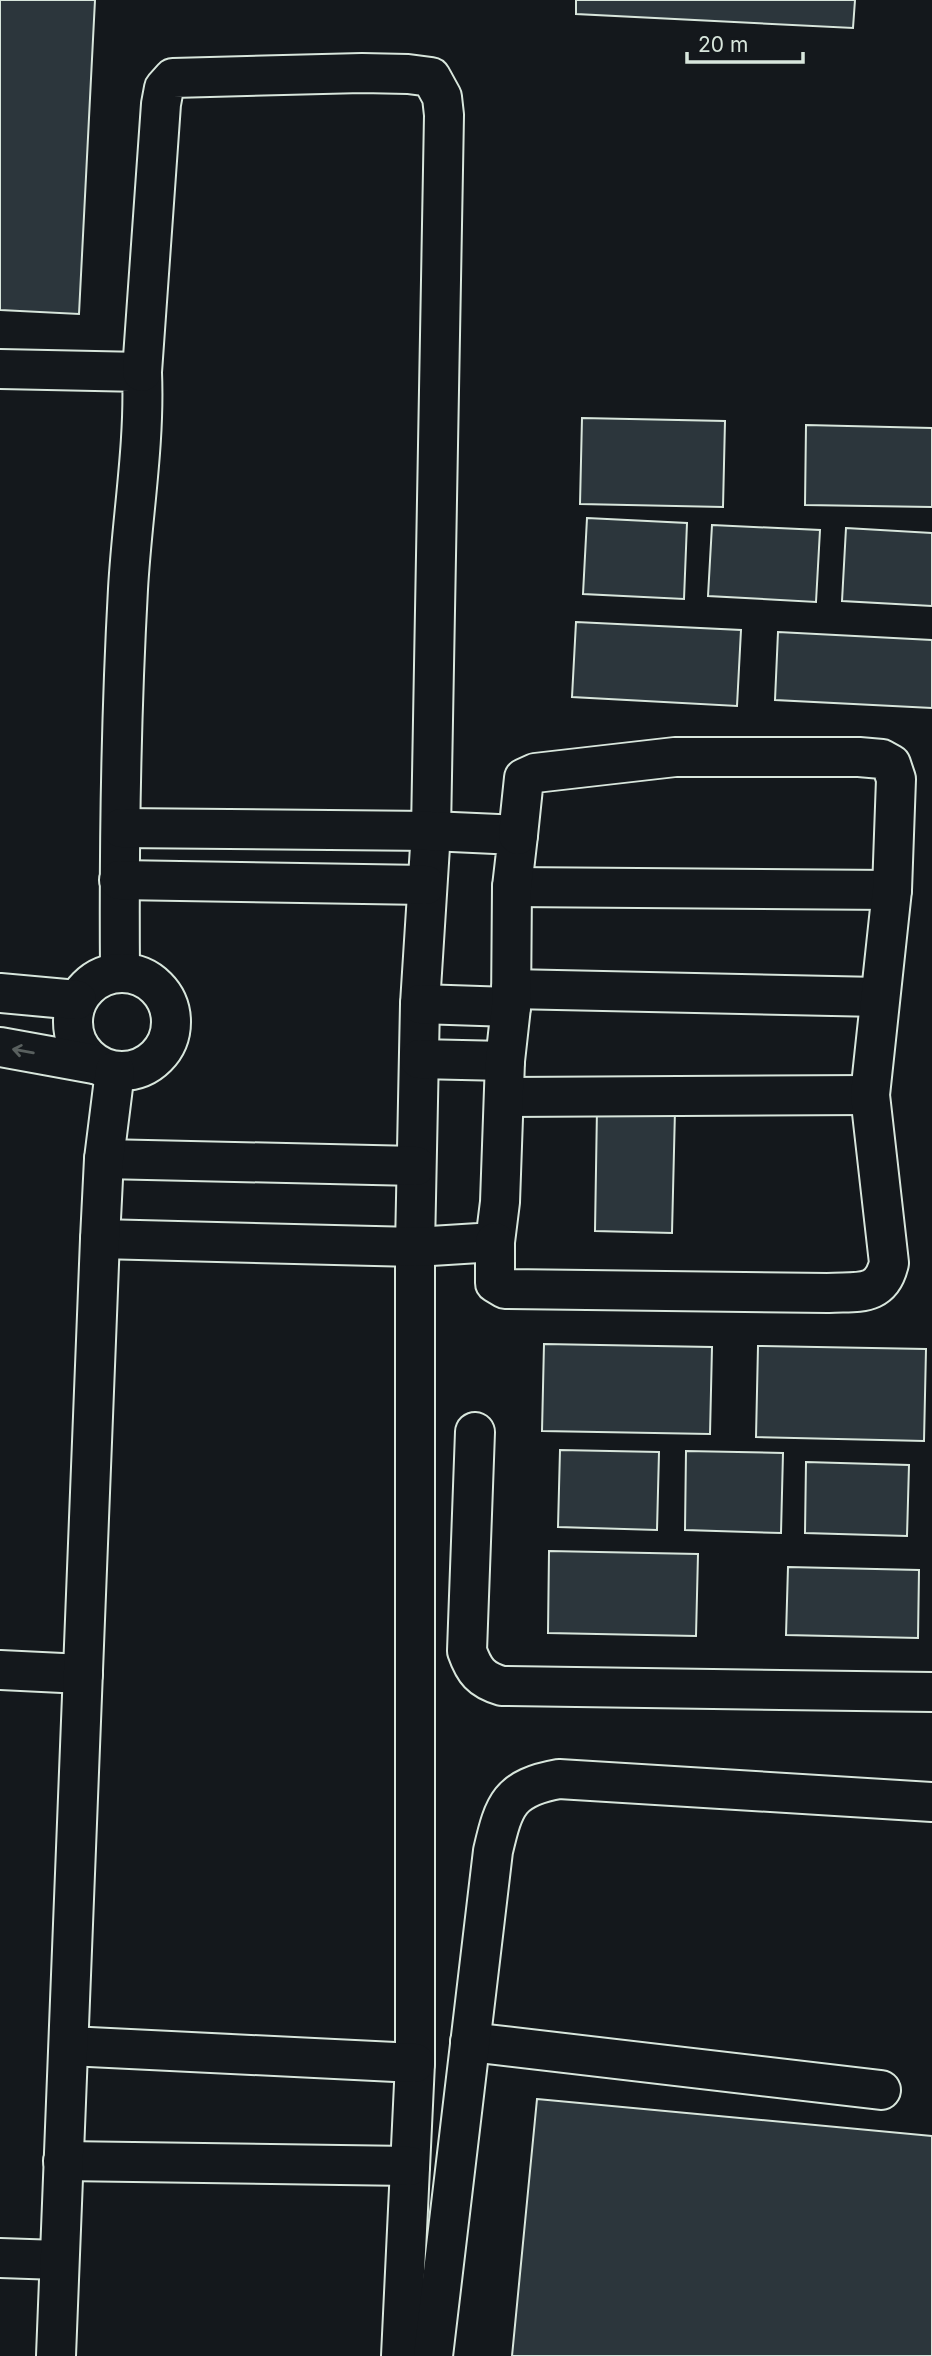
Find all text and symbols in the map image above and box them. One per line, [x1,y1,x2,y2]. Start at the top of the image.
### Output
scale bar [687,21,802,65]
text: 20 m [698,32,748,57]
one-way arrow [12,1044,35,1057]

